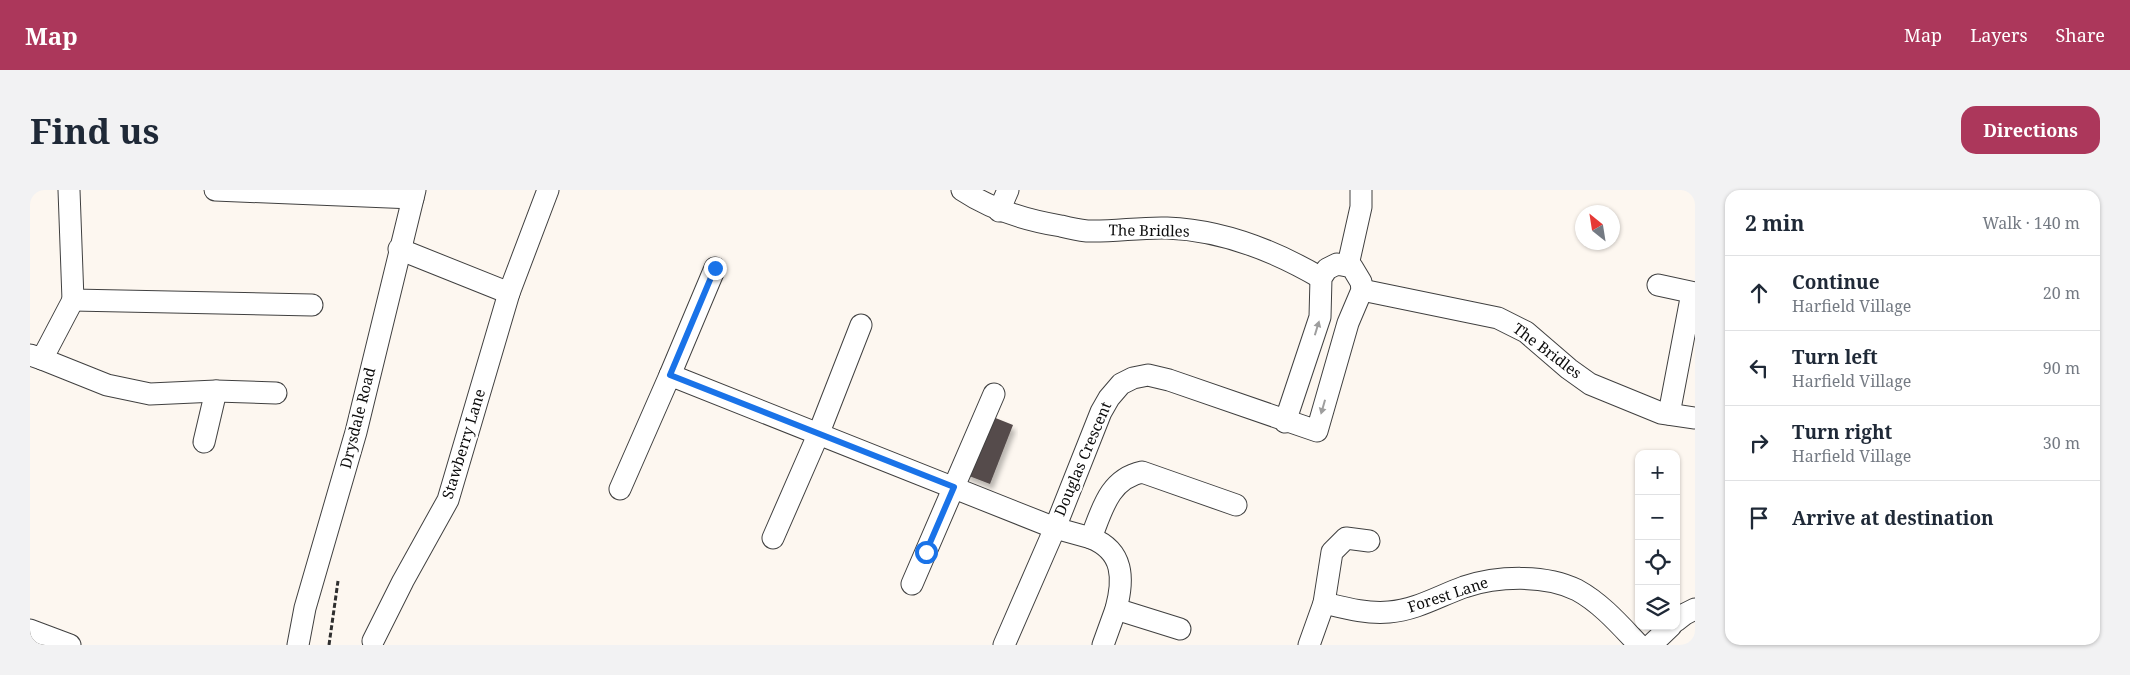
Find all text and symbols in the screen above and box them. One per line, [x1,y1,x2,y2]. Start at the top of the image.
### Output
text: Map [25,19,78,52]
text: Map [1904,23,1942,47]
text: Layers [1970,23,2028,47]
text: Share [2056,23,2105,47]
button: Directions [1961,106,2100,154]
text: Find us [30,107,159,154]
north arrow [1575,205,1620,250]
text: 2 min [1745,209,1804,237]
text: Walk · 140 m [1983,212,2080,234]
street label: The Bridles [1108,219,1190,241]
route end [704,257,727,280]
text: Continue [1792,269,1880,295]
icon: ahead [1745,279,1773,307]
text: 20 m [2043,282,2080,304]
text: Harfield Village [1792,295,1911,317]
street label: The Bridles [1509,318,1586,383]
one-way arrow [1313,320,1321,335]
text: Turn left [1792,344,1878,370]
icon: left [1745,354,1773,382]
text: 90 m [2043,357,2080,379]
street label: Drysdale Road [335,365,379,470]
text: Harfield Village [1792,370,1911,392]
street label: Stawberry Lane [437,386,489,501]
street label: Douglas Crescent [1049,398,1115,519]
one-way arrow [1319,399,1327,414]
text: Turn right [1792,419,1892,445]
icon: right [1745,429,1773,457]
text: 30 m [2043,432,2080,454]
text: Harfield Village [1792,445,1911,467]
map controls [1635,450,1680,630]
button: + [1635,450,1680,495]
button: − [1635,495,1680,540]
icon: arrive [1745,504,1773,532]
text: Arrive at destination [1792,505,1994,531]
button: locate [1635,540,1680,585]
route start [915,541,938,564]
street label: Forest Lane [1405,572,1490,616]
button: layers [1635,585,1680,630]

